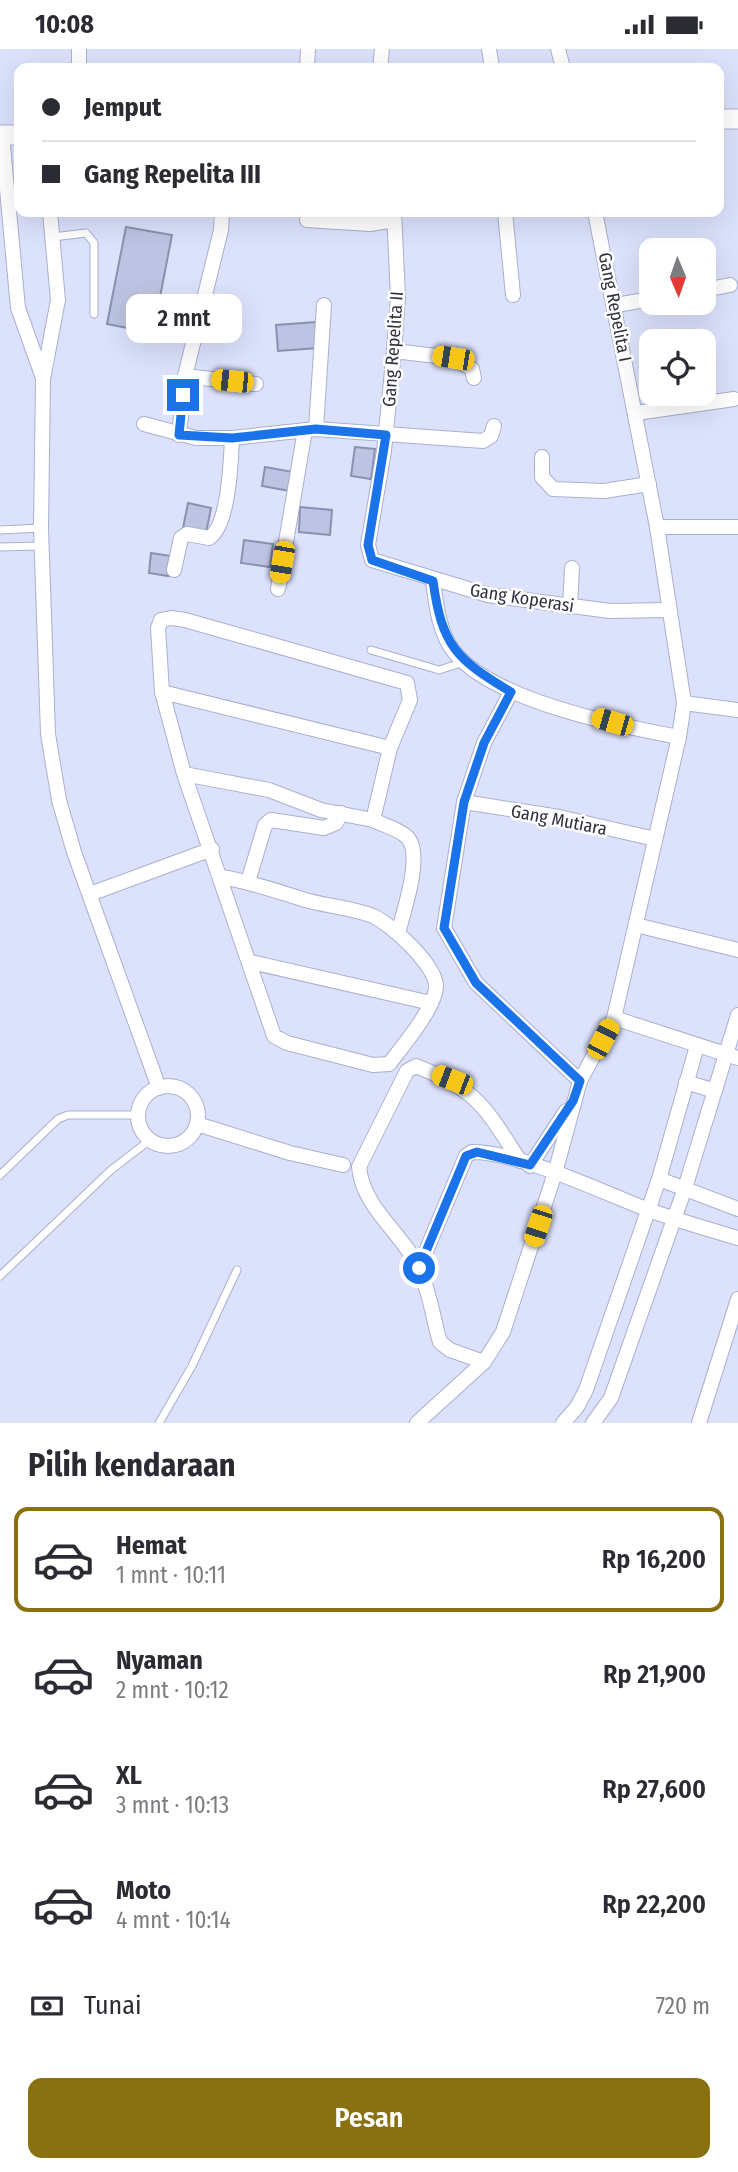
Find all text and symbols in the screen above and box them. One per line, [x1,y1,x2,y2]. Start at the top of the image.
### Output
text: 10:08 [35,9,94,40]
text: Jemput [84,92,161,123]
text: Gang Repelita III [84,159,261,190]
north arrow [639,238,716,315]
map controls [639,238,716,406]
street label: Gang Repelita I [594,250,636,364]
street label: Gang Repelita II [378,290,408,408]
callout: 2 mnt [125,293,241,343]
text: 2 mnt [157,304,211,332]
button: locate [639,329,716,406]
car [431,344,476,372]
car [211,368,254,394]
route end [167,379,199,411]
car [269,539,296,585]
street label: Gang Koperasi [468,579,576,617]
car [589,706,636,738]
street label: Gang Mutiara [509,800,609,840]
car [584,1016,623,1062]
car [429,1063,476,1097]
car [522,1203,555,1249]
route start [403,1252,435,1284]
text: Pilih kendaraan [28,1446,236,1484]
icon: car [32,1528,95,1591]
text: Hemat [116,1530,187,1561]
text: Rp 16,200 [602,1544,706,1575]
text: 1 mnt · 10:11 [116,1561,226,1589]
icon: car [32,1643,95,1706]
text: Nyaman [116,1645,203,1676]
text: Rp 21,900 [603,1659,706,1690]
text: 2 mnt · 10:12 [116,1676,229,1704]
icon: car [32,1758,95,1821]
text: XL [116,1760,142,1791]
text: Rp 27,600 [602,1774,706,1805]
text: 3 mnt · 10:13 [116,1791,229,1819]
icon: car [32,1873,95,1936]
text: Moto [116,1875,171,1906]
text: Rp 22,200 [602,1889,706,1920]
text: 4 mnt · 10:14 [116,1906,231,1934]
icon: cash [28,1987,66,2025]
text: Tunai [84,1990,142,2021]
text: 720 m [656,1992,710,2020]
button: Pesan [28,2078,710,2158]

